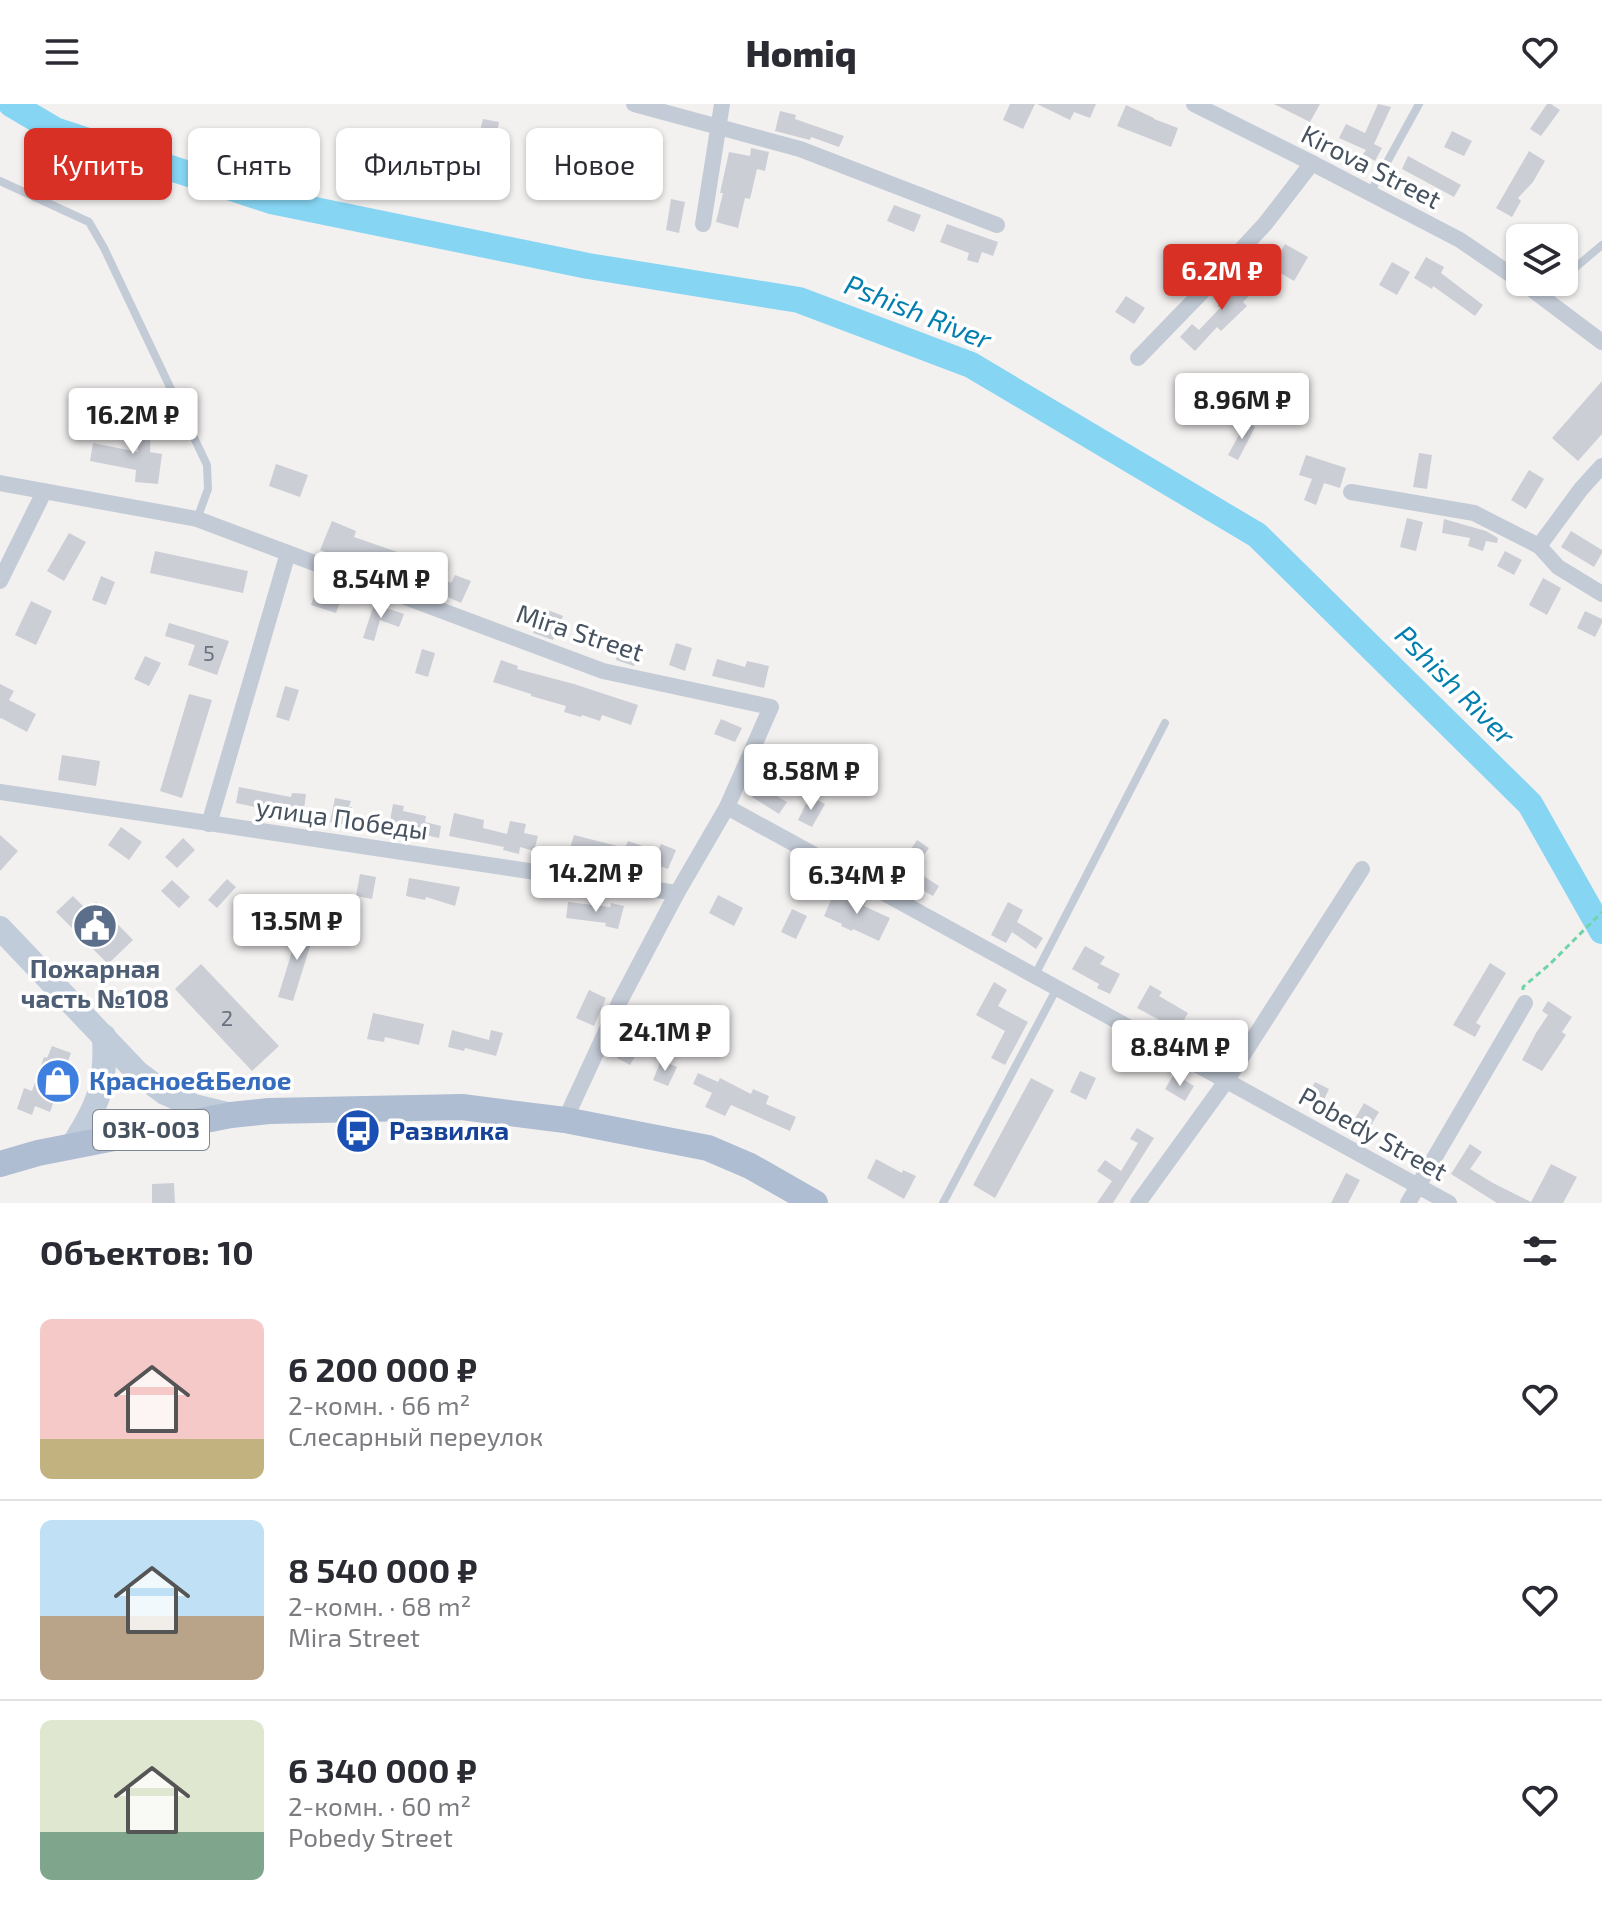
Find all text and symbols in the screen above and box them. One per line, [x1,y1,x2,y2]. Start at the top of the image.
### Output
icon: menu [40,30,84,74]
icon: heart [1518,30,1562,74]
text: Homiq [745,31,857,74]
street label: Kirova Street [1297,117,1447,214]
chip: Купить [24,128,172,200]
chip: Снять [188,128,320,200]
chip: Фильтры [336,128,510,200]
chip: Новое [526,128,663,200]
map controls [1506,224,1578,296]
button: layers [1506,224,1578,296]
pin: 6.2M ₽ [1157,244,1287,312]
text: 6.2M ₽ [1181,254,1263,285]
water label: Pshish River [840,266,998,356]
pin: 8.96M ₽ [1168,373,1316,441]
text: 8.96M ₽ [1193,383,1291,414]
pin: 16.2M ₽ [59,388,207,456]
text: 16.2M ₽ [87,398,179,429]
pin: 8.54M ₽ [307,552,455,620]
text: 8.54M ₽ [332,562,430,593]
street label: Mira Street [513,596,648,667]
water label: Pshish River [1389,617,1523,752]
house number: 5 [203,639,215,665]
pin: 8.58M ₽ [737,744,885,812]
text: 8.58M ₽ [762,754,860,785]
street label: улица Победы [254,790,430,846]
pin: 14.2M ₽ [522,846,670,914]
pin: 6.34M ₽ [783,848,931,916]
text: 14.2M ₽ [549,856,643,887]
text: 6.34M ₽ [808,858,906,889]
pin: 13.5M ₽ [223,894,371,962]
public building icon: Пожарная часть №108 [71,902,119,950]
text: 13.5M ₽ [251,904,343,935]
place label: Пожарная часть №108 [21,952,169,1013]
house number: 2 [221,1004,233,1030]
pin: 24.1M ₽ [591,1005,739,1073]
text: 24.1M ₽ [619,1015,711,1046]
pin: 8.84M ₽ [1106,1020,1254,1088]
text: 8.84M ₽ [1130,1030,1230,1061]
shop icon: Красное&Белое [34,1057,82,1105]
place label: Красное&Белое [89,1064,292,1095]
street label: Pobedy Street [1294,1079,1453,1186]
bus stop icon: Развилка [334,1107,382,1155]
road number: 03К-003 [93,1110,209,1150]
place label: Развилка [389,1114,509,1145]
icon: filters [1518,1229,1562,1273]
text: Объектов: 10 [40,1231,254,1272]
text: 6 200 000 ₽ [288,1348,477,1389]
icon: home [104,1351,200,1447]
icon: heart [1518,1377,1562,1421]
text: 2-комн. · 66 m² [288,1389,470,1420]
text: Слесарный переулок [288,1420,543,1451]
text: 8 540 000 ₽ [288,1549,478,1590]
icon: home [104,1552,200,1648]
icon: heart [1518,1578,1562,1622]
text: 2-комн. · 68 m² [288,1590,471,1621]
text: Mira Street [288,1621,420,1652]
text: 6 340 000 ₽ [288,1749,477,1790]
icon: home [104,1752,200,1848]
icon: heart [1518,1778,1562,1822]
text: 2-комн. · 60 m² [288,1790,471,1821]
text: Pobedy Street [288,1821,453,1852]

